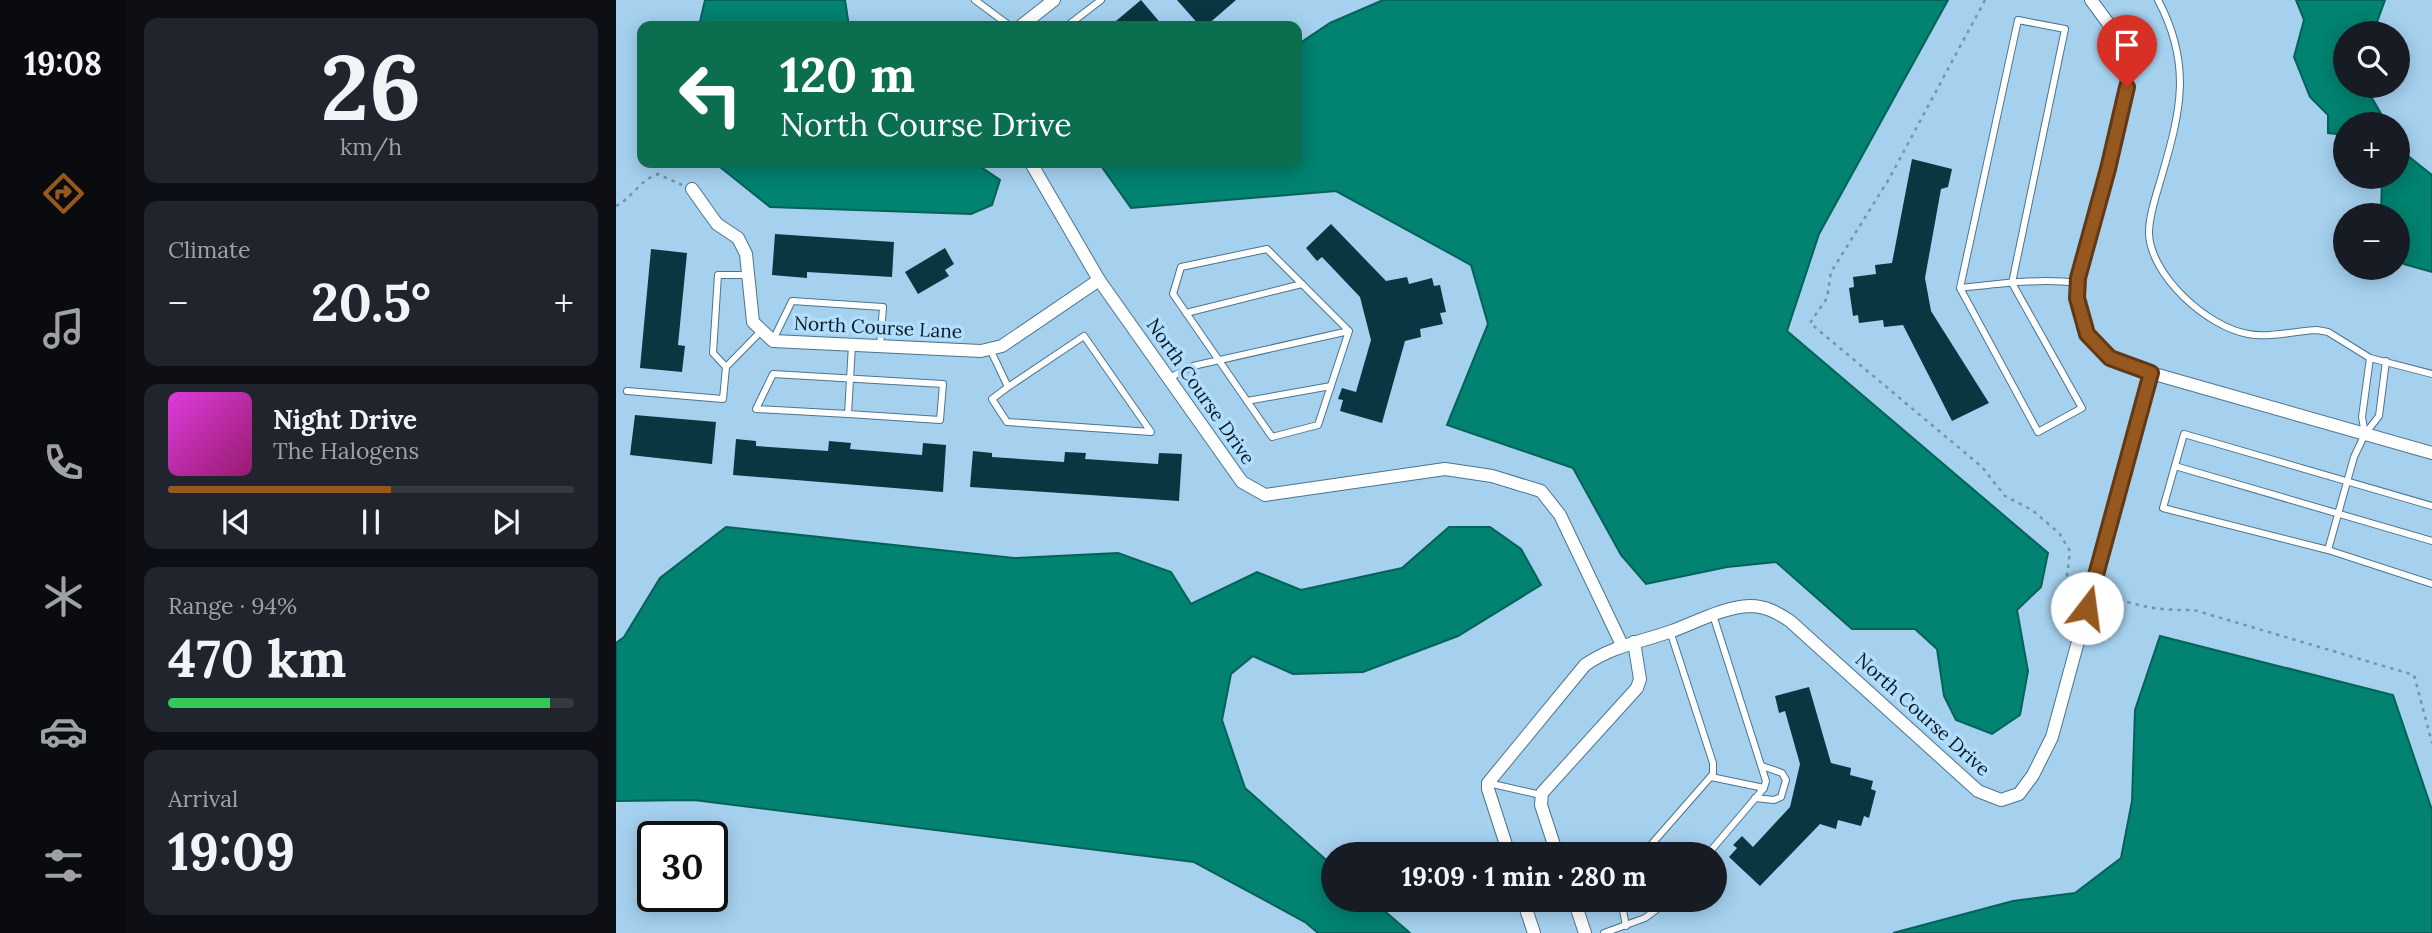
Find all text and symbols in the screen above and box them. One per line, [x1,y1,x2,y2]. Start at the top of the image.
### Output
pin [2097,15,2157,87]
map controls [2333,21,2410,280]
button: search [2333,21,2410,98]
icon: arrive [2108,26,2146,64]
text: 26 [321,28,421,145]
text: 19:08 [24,43,102,84]
text: 120 m [780,43,915,105]
icon: left [665,49,756,140]
text: North Course Drive [780,104,1072,145]
button: + [2333,112,2410,189]
text: km/h [340,132,402,161]
icon: directions [39,169,88,218]
button: − [2333,203,2410,280]
text: Climate [168,235,250,264]
text: 20.5° [311,269,431,335]
text: − [168,279,188,327]
text: + [554,279,574,327]
icon: music [39,304,88,353]
street label: North Course Lane [793,311,963,343]
street label: North Course Drive [1142,313,1260,469]
text: Night Drive [273,403,417,436]
text: The Halogens [273,436,419,465]
icon: phone [39,438,88,487]
icon: previous [217,503,255,541]
icon: pause [352,503,390,541]
icon: next [487,503,525,541]
position arrow [2050,571,2124,645]
icon: climate [39,572,88,621]
text: Range · 94% [168,591,297,620]
text: 470 km [168,625,346,691]
street label: North Course Drive [1851,647,1995,781]
icon: car [39,707,88,756]
text: Arrival [168,784,238,813]
text: 19:09 [168,818,295,884]
speed limit sign: 30 [637,821,728,912]
icon: filters [39,841,88,890]
text: 19:09 · 1 min · 280 m [1401,860,1647,893]

